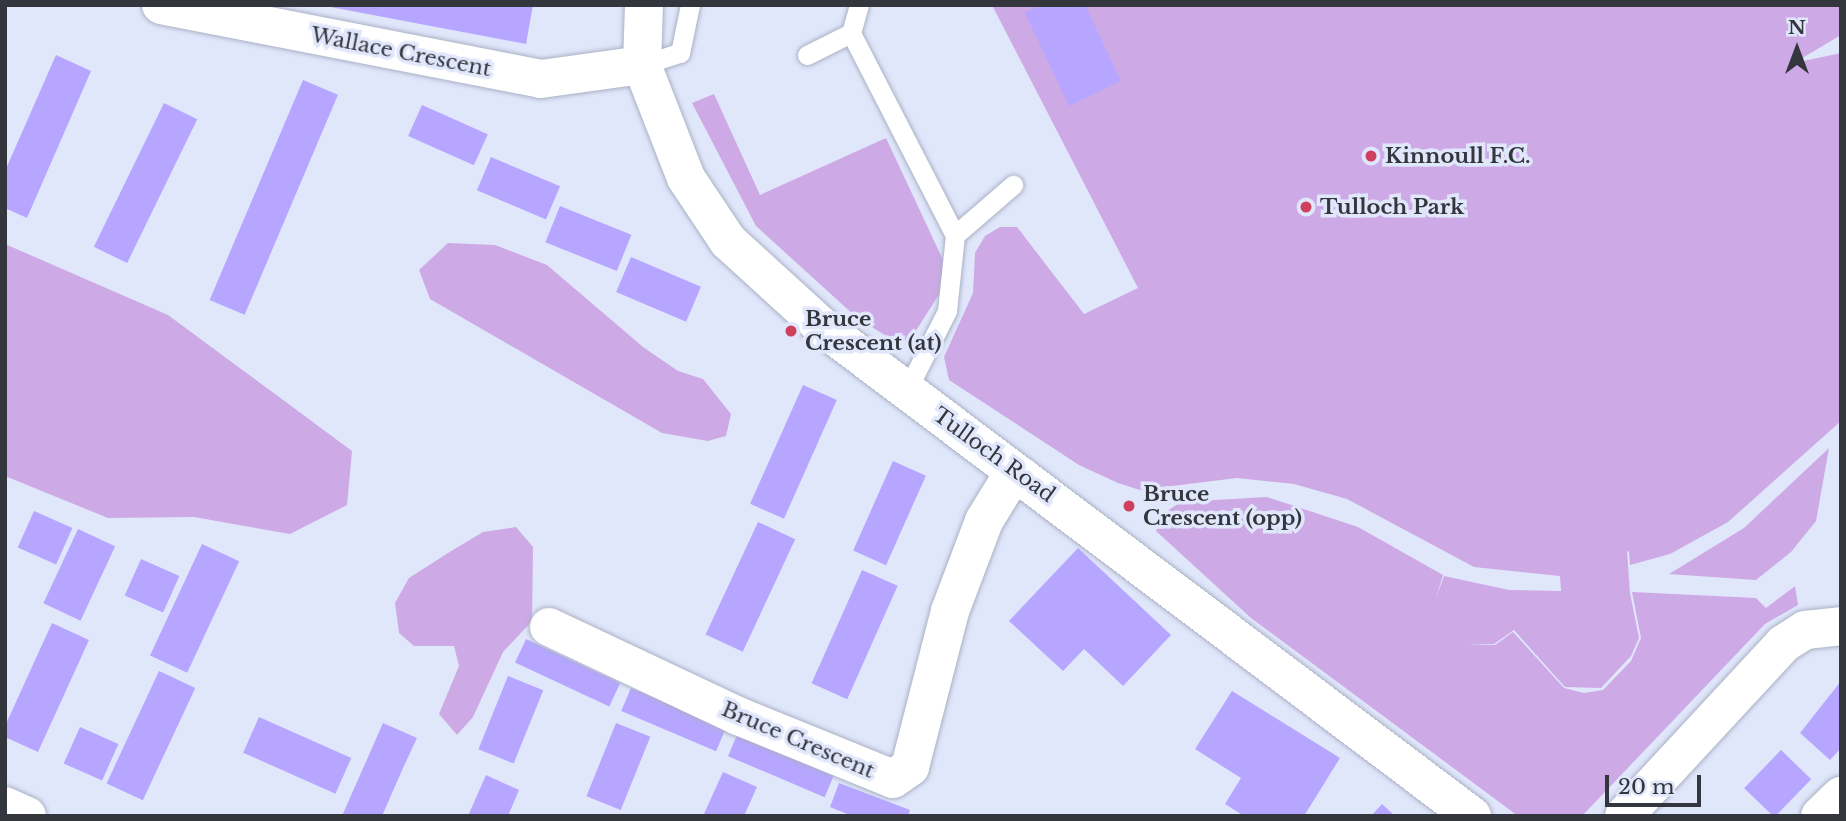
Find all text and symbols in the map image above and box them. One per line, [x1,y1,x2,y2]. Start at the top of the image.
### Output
north arrow [1762,14,1832,84]
text: N [1788,16,1806,39]
street label: Wallace Crescent [309,22,493,82]
place label: Kinnoull F.C. [1385,143,1531,169]
marker: Kinnoull F.C. [1363,148,1379,164]
place label: Tulloch Park [1320,194,1464,220]
marker: Tulloch Park [1298,199,1314,215]
place label: Bruce Crescent (at) [805,306,941,356]
marker: Bruce Crescent (at) [783,323,799,339]
street label: Tulloch Road [928,402,1060,508]
place label: Bruce Crescent (opp) [1143,481,1302,531]
marker: Bruce Crescent (opp) [1121,498,1137,514]
street label: Bruce Crescent [718,696,878,784]
scale bar [1608,762,1704,806]
text: 20 m [1618,774,1675,800]

